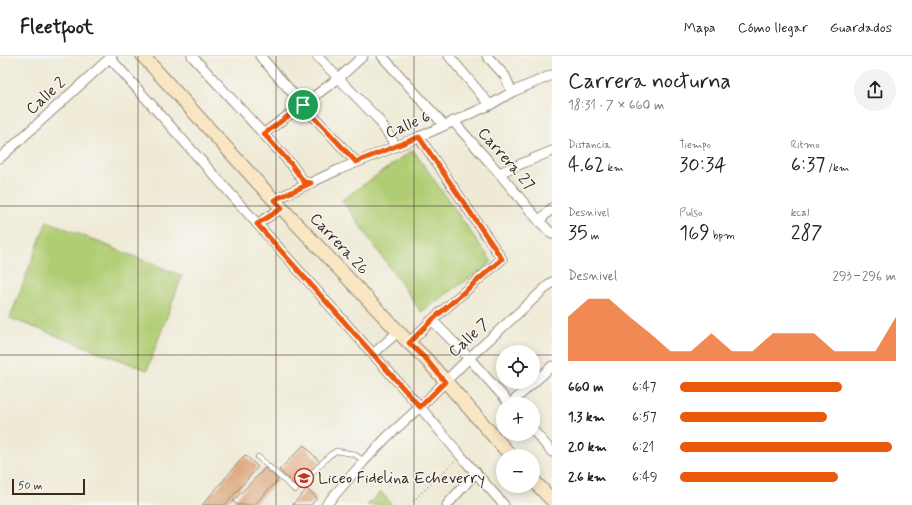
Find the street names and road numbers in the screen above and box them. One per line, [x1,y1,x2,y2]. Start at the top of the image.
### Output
street label: Calle 2 [22,73,70,119]
street label: Calle 6 [382,106,434,144]
street label: Carrera 27 [473,123,539,195]
street label: Carrera 26 [305,208,373,280]
street label: Calle 7 [444,314,494,362]

